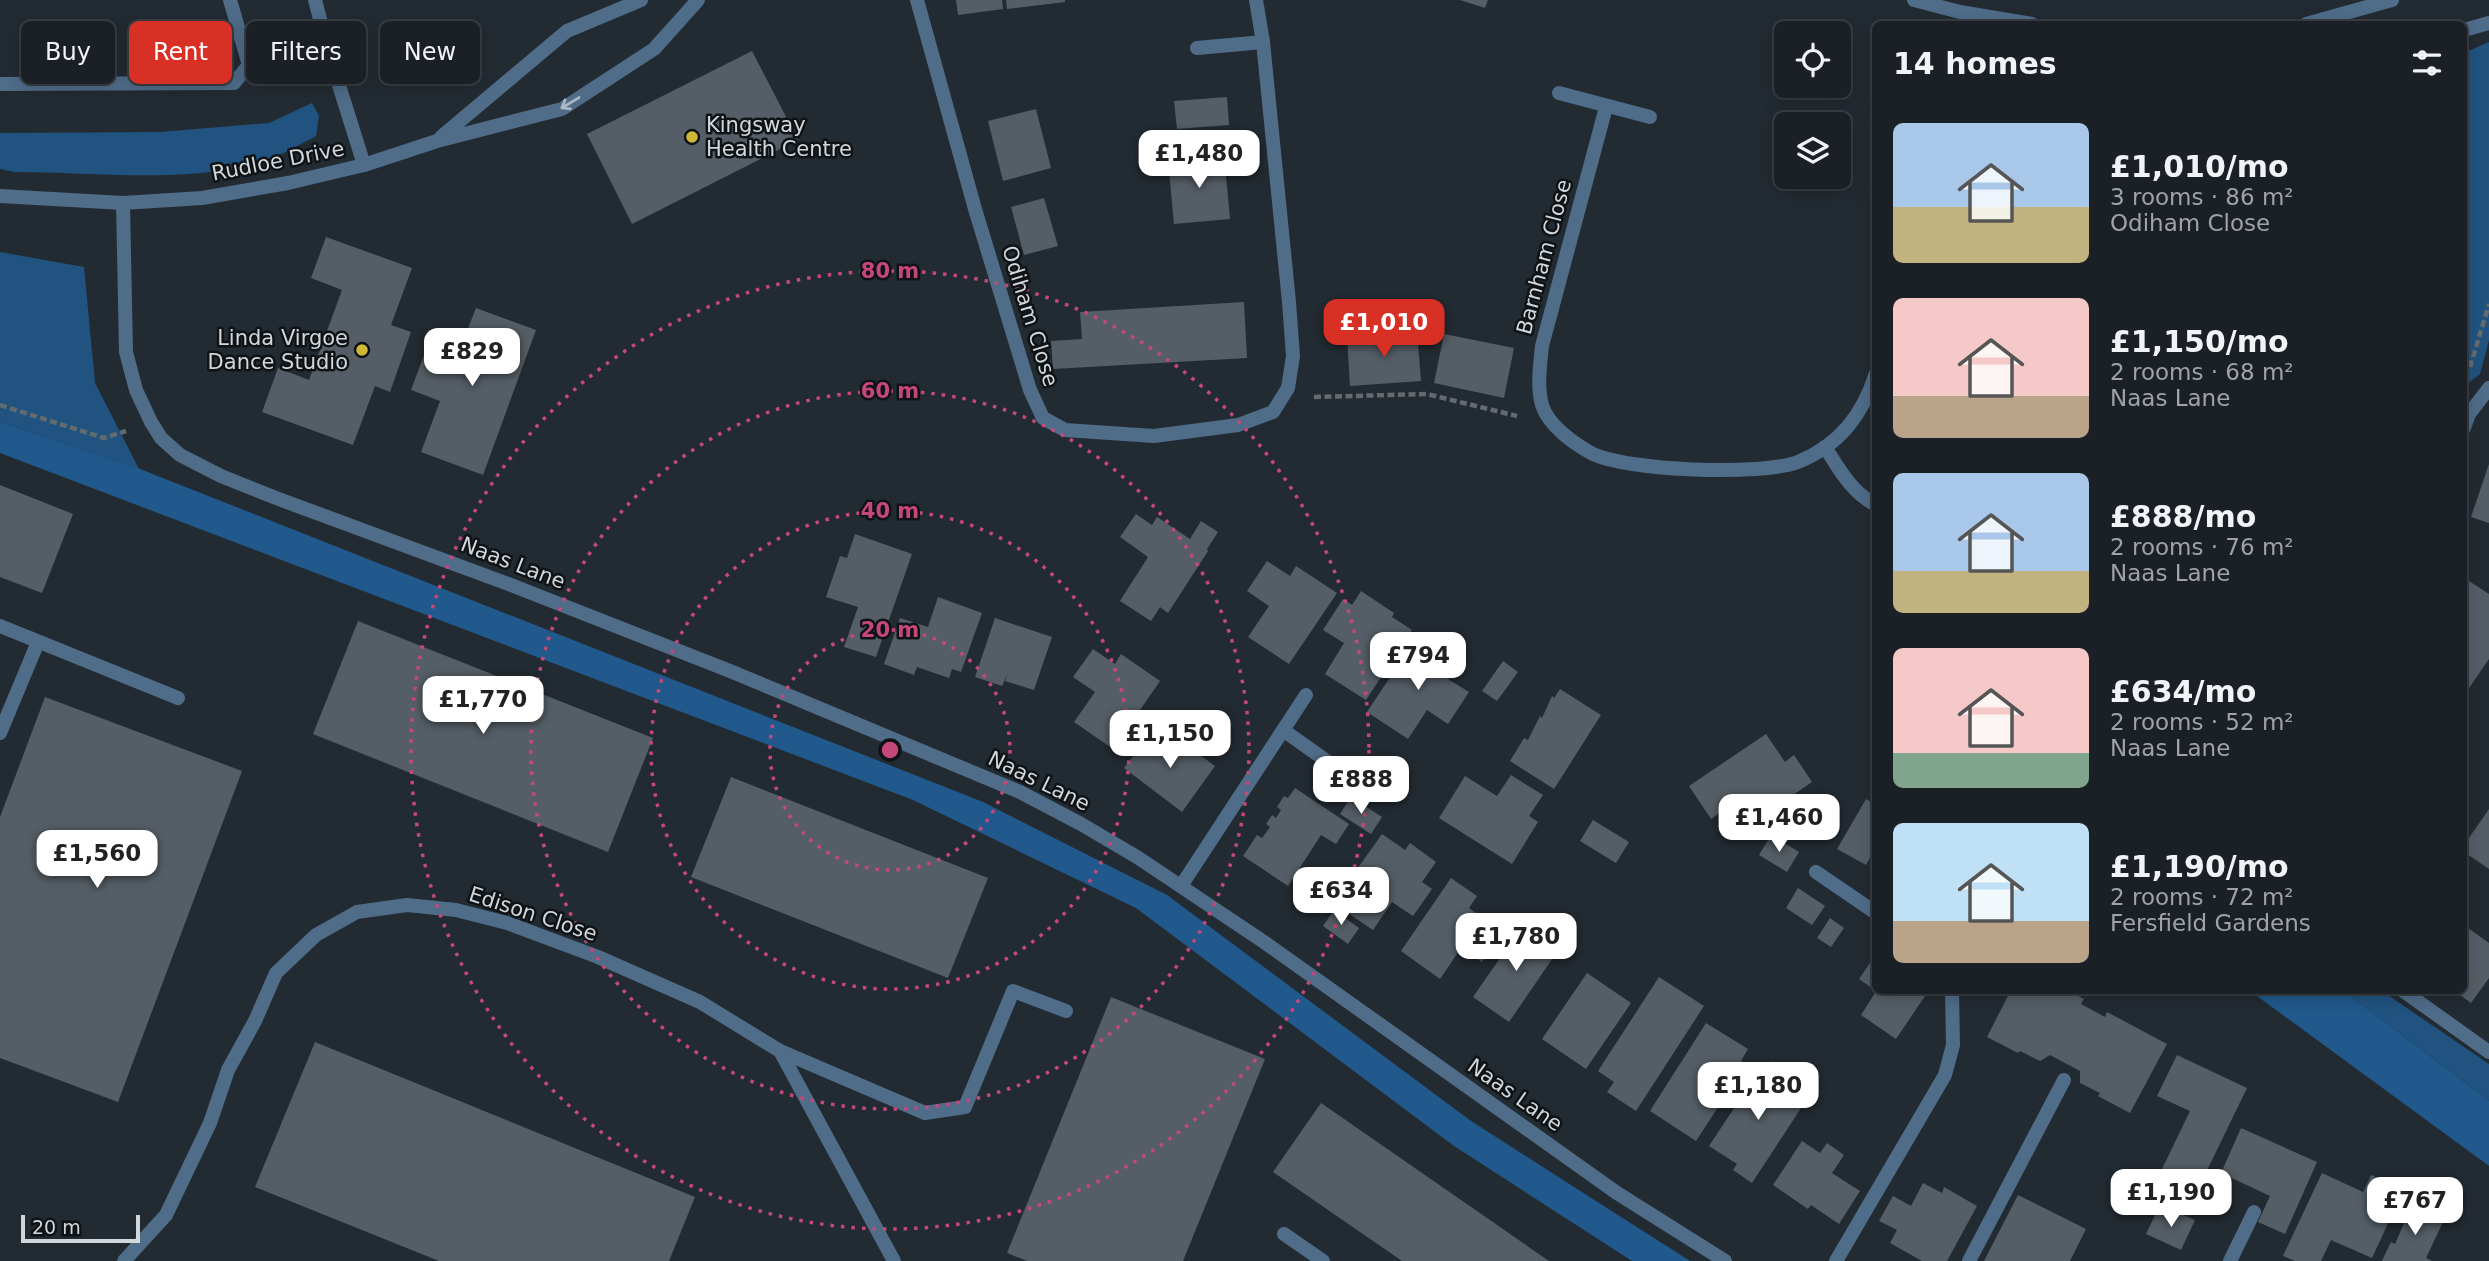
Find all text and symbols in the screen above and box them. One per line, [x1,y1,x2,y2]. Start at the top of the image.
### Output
chip: Buy [21,21,115,84]
chip: Rent [129,21,232,84]
chip: Filters [246,21,366,84]
chip: New [380,21,480,84]
map controls [1774,21,1851,189]
button: locate [1774,21,1851,98]
icon: filters [2408,44,2446,82]
text: 14 homes [1893,46,2057,81]
one-way arrow [561,96,580,111]
button: layers [1774,112,1851,189]
place label: Kingsway Health Centre [706,113,852,161]
marker: Kingsway Health Centre [684,129,700,145]
pin: £1,480 [1142,130,1256,190]
street label: Rudloe Drive [210,136,346,186]
text: £1,480 [1155,140,1243,166]
text: £1,010/mo [2110,149,2289,184]
icon: home [1949,151,2033,235]
street label: Barnham Close [1512,177,1576,337]
text: 3 rooms · 86 m² [2110,184,2294,210]
text: Odiham Close [2110,210,2270,236]
street label: Odiham Close [997,243,1063,389]
text: 80 m [861,259,919,283]
pin: £1,010 [1327,300,1441,359]
text: £1,010 [1340,309,1428,335]
text: £1,150/mo [2110,324,2289,359]
place label: Linda Virgoe Dance Studio [208,326,348,374]
icon: home [1949,326,2033,410]
pin: £829 [431,328,513,388]
text: £829 [440,338,504,364]
marker: Linda Virgoe Dance Studio [354,342,370,358]
text: 2 rooms · 68 m² [2110,359,2294,385]
text: 60 m [861,379,919,403]
text: Naas Lane [2110,385,2230,411]
text: 40 m [861,499,919,523]
text: £888/mo [2110,499,2256,534]
icon: home [1949,501,2033,585]
street label: Naas Lane [457,532,569,594]
text: 2 rooms · 76 m² [2110,534,2294,560]
text: Naas Lane [2110,560,2230,586]
text: 20 m [861,618,919,642]
pin: £794 [1377,632,1459,692]
text: £794 [1386,642,1450,668]
text: £634/mo [2110,674,2256,709]
pin: £1,770 [426,676,540,736]
icon: home [1949,676,2033,760]
text: £1,770 [439,686,527,712]
text: 2 rooms · 52 m² [2110,709,2294,735]
pin: £1,150 [1113,710,1227,770]
text: £1,150 [1126,720,1214,746]
text: Naas Lane [2110,735,2230,761]
centre of rings [878,738,902,762]
street label: Naas Lane [984,746,1094,816]
pin: £888 [1320,756,1402,816]
text: £888 [1329,766,1393,792]
pin: £1,460 [1722,794,1836,854]
text: £1,460 [1735,804,1823,830]
pin: £1,560 [40,830,154,890]
text: £1,560 [53,840,141,866]
text: £1,190/mo [2110,849,2289,884]
icon: home [1949,851,2033,935]
pin: £634 [1300,867,1382,927]
text: £634 [1309,877,1373,903]
street label: Edison Close [466,882,600,946]
text: 2 rooms · 72 m² [2110,884,2294,910]
text: Fersfield Gardens [2110,910,2311,936]
pin: £1,780 [1459,914,1573,973]
text: £1,780 [1472,923,1560,949]
street label: Naas Lane [1463,1054,1567,1136]
pin: £1,180 [1701,1062,1815,1122]
text: £1,180 [1714,1072,1802,1098]
pin: £1,190 [2114,1170,2228,1229]
pin: £767 [2374,1178,2456,1237]
text: £1,190 [2127,1179,2215,1205]
text: £767 [2383,1187,2447,1213]
scale bar [21,1212,140,1244]
text: 20 m [32,1216,81,1238]

